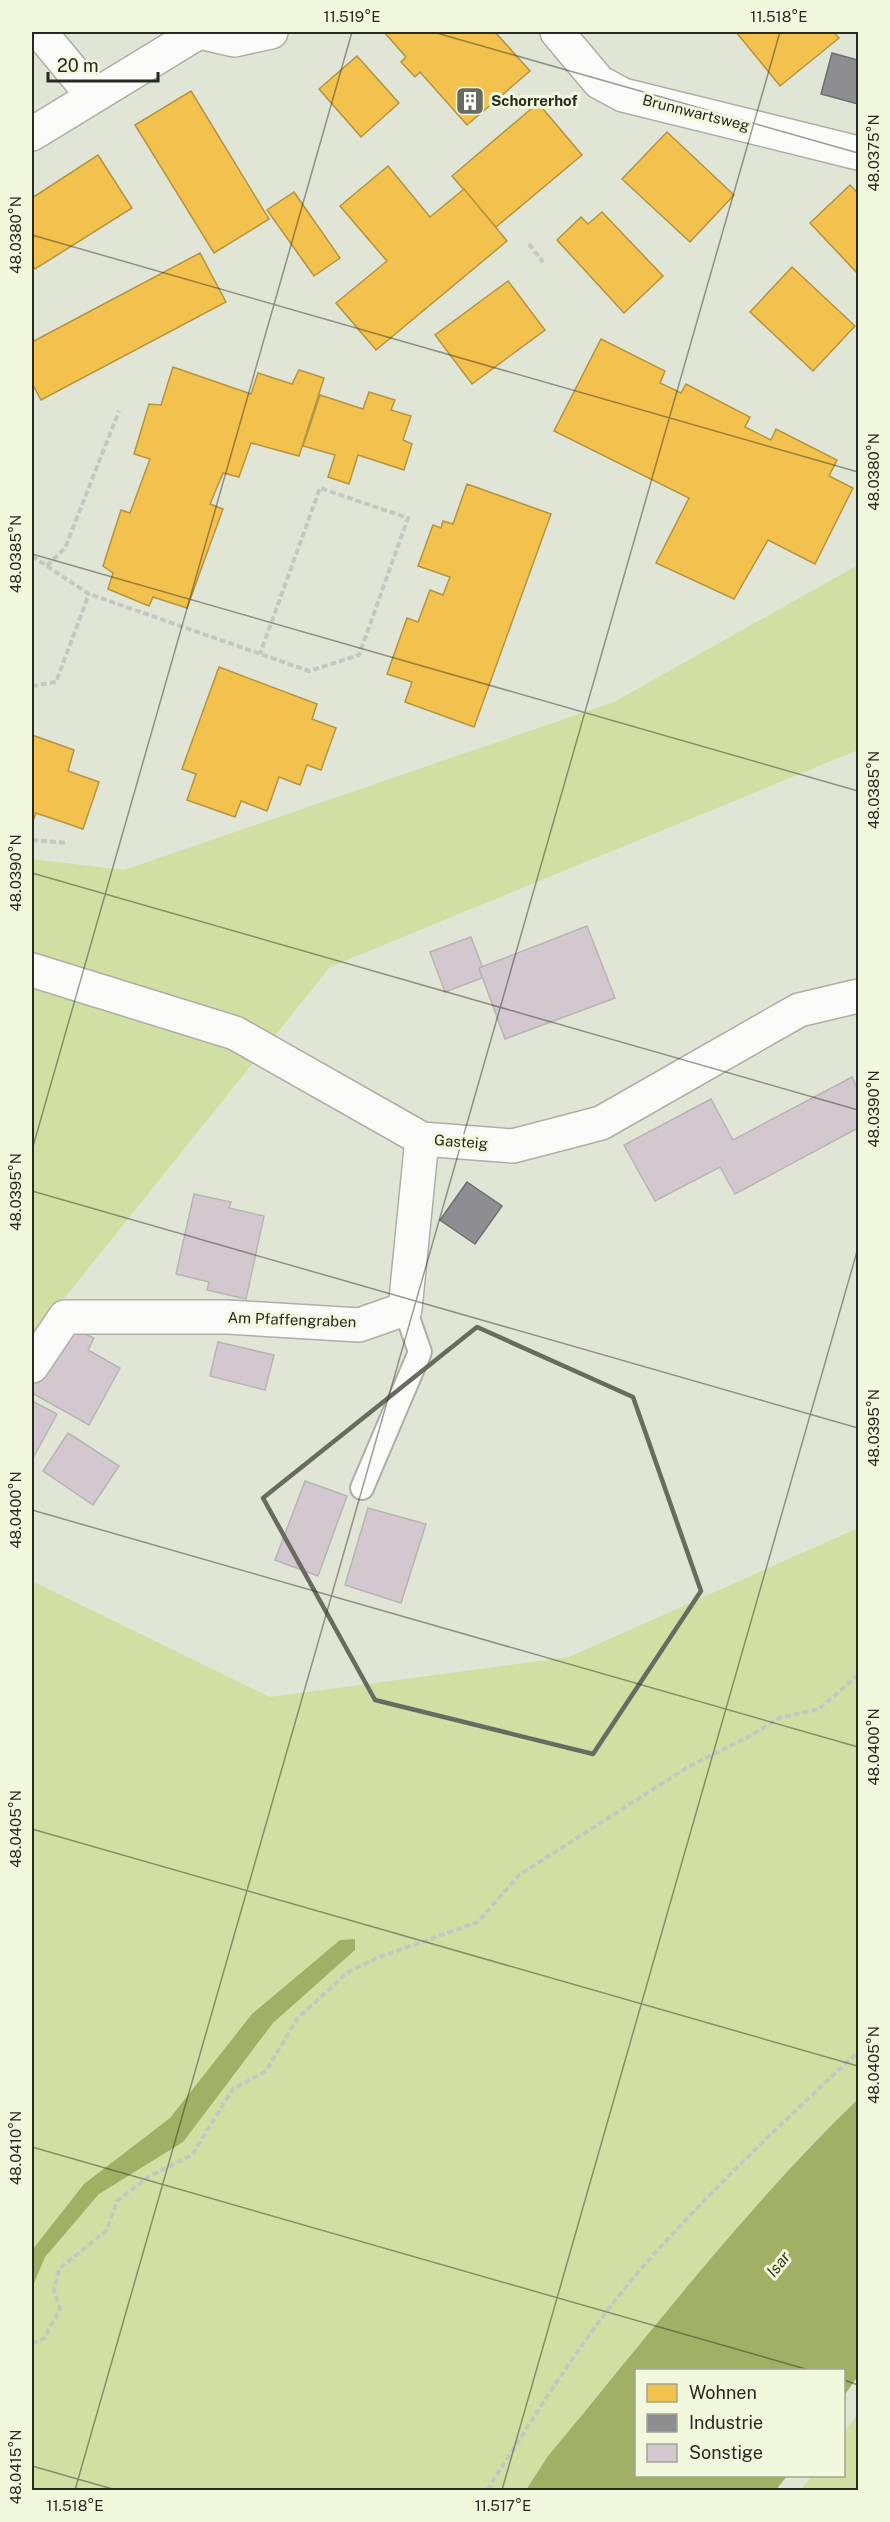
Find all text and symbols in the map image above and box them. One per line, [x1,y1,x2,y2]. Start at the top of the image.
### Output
text: 11.519°E [324,8,380,25]
text: 11.518°E [750,8,808,25]
scale bar [48,45,158,83]
text: 20 m [57,55,99,76]
building icon: Schorrerhof [454,85,486,117]
street label: Brunnwartsweg [641,91,752,134]
place label: Schorrerhof [491,92,577,109]
text: 48.0375°N [865,114,882,192]
text: 48.0380°N [7,196,24,274]
text: 48.0380°N [865,433,882,511]
text: 48.0385°N [7,515,24,593]
text: 48.0385°N [865,751,882,829]
text: 48.0390°N [7,834,24,912]
text: 48.0390°N [865,1070,882,1148]
street label: Gasteig [434,1131,488,1152]
text: 48.0395°N [7,1153,24,1231]
street label: Am Pfaffengraben [227,1309,357,1330]
text: 48.0395°N [865,1389,882,1467]
text: 48.0400°N [7,1471,24,1549]
text: 48.0400°N [865,1708,882,1786]
text: 48.0405°N [7,1790,24,1868]
text: 48.0405°N [865,2026,882,2104]
text: 48.0410°N [7,2111,24,2185]
water label: Isar [763,2247,795,2281]
legend [635,2369,845,2477]
text: Wohnen [689,2382,757,2403]
text: Industrie [689,2412,763,2433]
text: 48.0415°N [7,2429,24,2505]
text: Sonstige [689,2442,763,2463]
text: 11.518°E [46,2497,104,2514]
text: 11.517°E [475,2497,531,2514]

